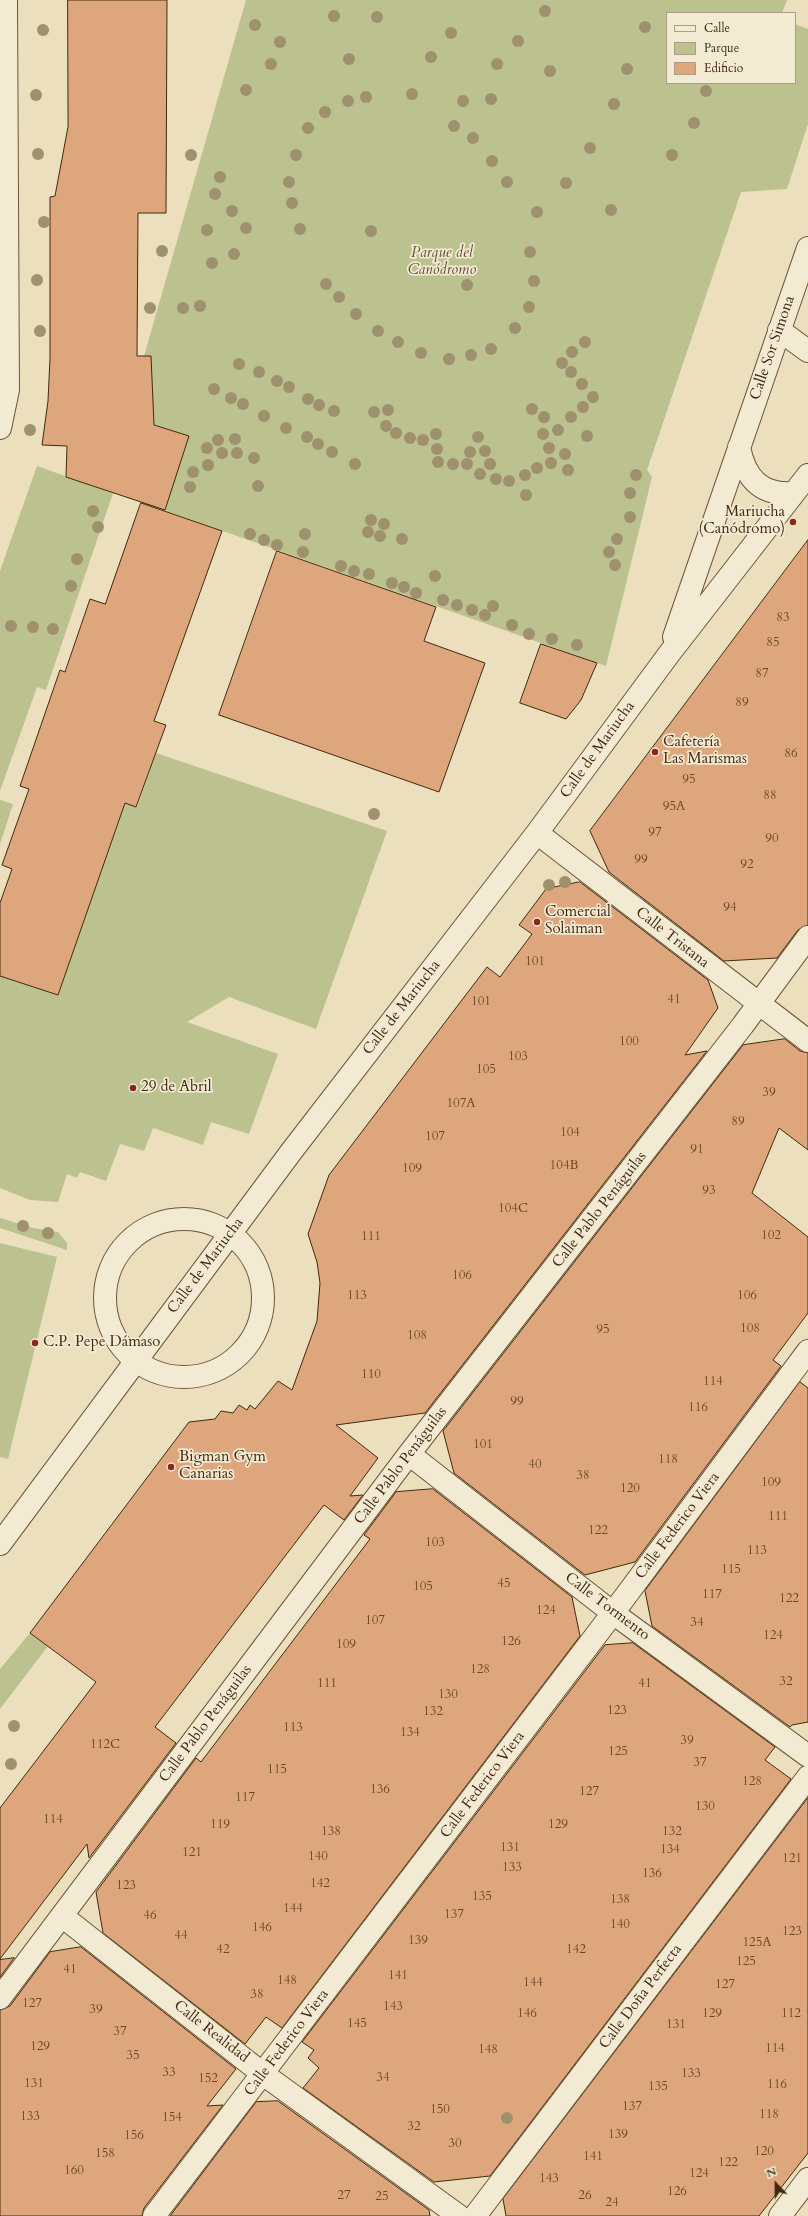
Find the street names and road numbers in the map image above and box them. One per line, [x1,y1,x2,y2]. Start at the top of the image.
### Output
street label: Calle Sor Simona [747,294,799,402]
street label: Calle de Mariucha [557,698,639,802]
street label: Calle Tristana [632,904,712,972]
street label: Calle de Mariucha [359,957,445,1059]
street label: Calle Pablo Penáguilas [549,1148,651,1272]
street label: Calle de Mariucha [164,1215,248,1317]
street label: Calle Pablo Penáguilas [351,1404,451,1528]
street label: Calle Federico Viera [632,1469,724,1583]
street label: Calle Tormento [561,1569,653,1645]
street label: Calle Pablo Penáguilas [156,1662,256,1786]
street label: Calle Federico Viera [437,1728,529,1842]
street label: Calle Doña Perfecta [596,1941,686,2053]
street label: Calle Federico Viera [241,1986,333,2100]
street label: Calle Realidad [170,1997,252,2067]

